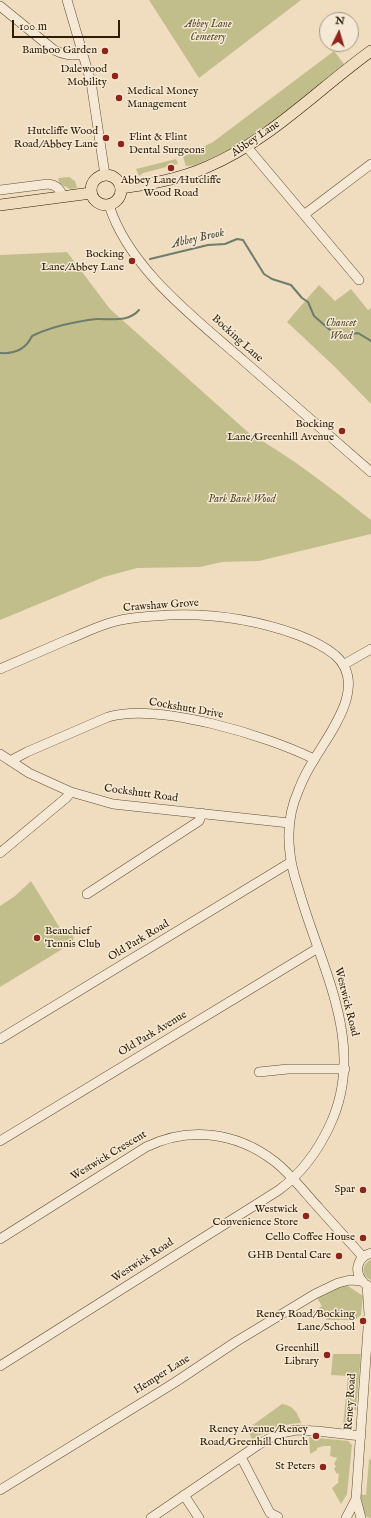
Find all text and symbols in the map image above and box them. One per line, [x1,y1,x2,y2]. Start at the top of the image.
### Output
scale bar [14,12,122,38]
north arrow [319,12,359,52]
text: N [335,14,345,28]
park label: Abbey Lane Cemetery [184,18,232,44]
text: 100 m [19,19,47,34]
place label: Bamboo Garden [22,44,97,58]
marker: Bamboo Garden [100,46,110,56]
place label: Dalewood Mobility [61,63,107,89]
marker: Dalewood Mobility [110,71,120,81]
place label: Medical Money Management [127,85,198,111]
marker: Medical Money Management [114,93,124,103]
street label: Abbey Lane [229,118,283,160]
place label: Hutcliffe Wood Road/Abbey Lane [14,125,98,151]
place label: Flint & Flint Dental Surgeons [129,131,205,157]
marker: Hutcliffe Wood Road/Abbey Lane [101,133,111,143]
marker: Flint & Flint Dental Surgeons [116,139,126,149]
marker: Abbey Lane/Hutcliffe Wood Road [166,163,176,173]
place label: Abbey Lane/Hutcliffe Wood Road [121,174,221,200]
water label: Abbey Brook [170,226,226,252]
place label: Bocking Lane/Abbey Lane [41,248,124,274]
marker: Bocking Lane/Abbey Lane [127,256,137,266]
street label: Bocking Lane [209,313,265,365]
park label: Chancet Wood [326,317,356,343]
place label: Bocking Lane/Greenhill Avenue [227,418,334,444]
marker: Bocking Lane/Greenhill Avenue [337,426,347,436]
park label: Park Bank Wood [208,493,276,507]
street label: Crawshaw Grove [123,597,199,615]
street label: Cockshutt Drive [148,696,224,722]
street label: Cockshutt Road [103,782,179,806]
street label: Old Park Road [106,918,172,964]
place label: Beauchief Tennis Club [45,925,100,951]
marker: Beauchief Tennis Club [32,933,42,943]
street label: Westwick Road [331,966,361,1038]
street label: Old Park Avenue [116,1008,190,1060]
street label: Westwick Crescent [69,1128,149,1184]
place label: Spar [335,1183,355,1197]
marker: Spar [358,1185,368,1195]
place label: Westwick Convenience Store [212,1203,298,1229]
marker: Westwick Convenience Store [301,1211,311,1221]
place label: Cello Coffee House [265,1231,355,1245]
marker: Cello Coffee House [358,1233,368,1243]
street label: Westwick Road [110,1236,176,1286]
place label: GHB Dental Care [248,1249,331,1263]
marker: GHB Dental Care [334,1251,344,1261]
place label: Reney Road/Bocking Lane/School [256,1308,355,1334]
marker: Reney Road/Bocking Lane/School [358,1316,368,1326]
place label: Greenhill Library [275,1342,319,1368]
marker: Greenhill Library [322,1350,332,1360]
street label: Hemper Lane [131,1353,193,1397]
street label: Reney Road [342,1373,360,1431]
place label: Reney Avenue/Reney Road/Greenhill Church [199,1423,308,1449]
marker: Reney Avenue/Reney Road/Greenhill Church [311,1431,321,1441]
place label: St Peters [275,1460,315,1474]
marker: St Peters [318,1462,328,1472]

